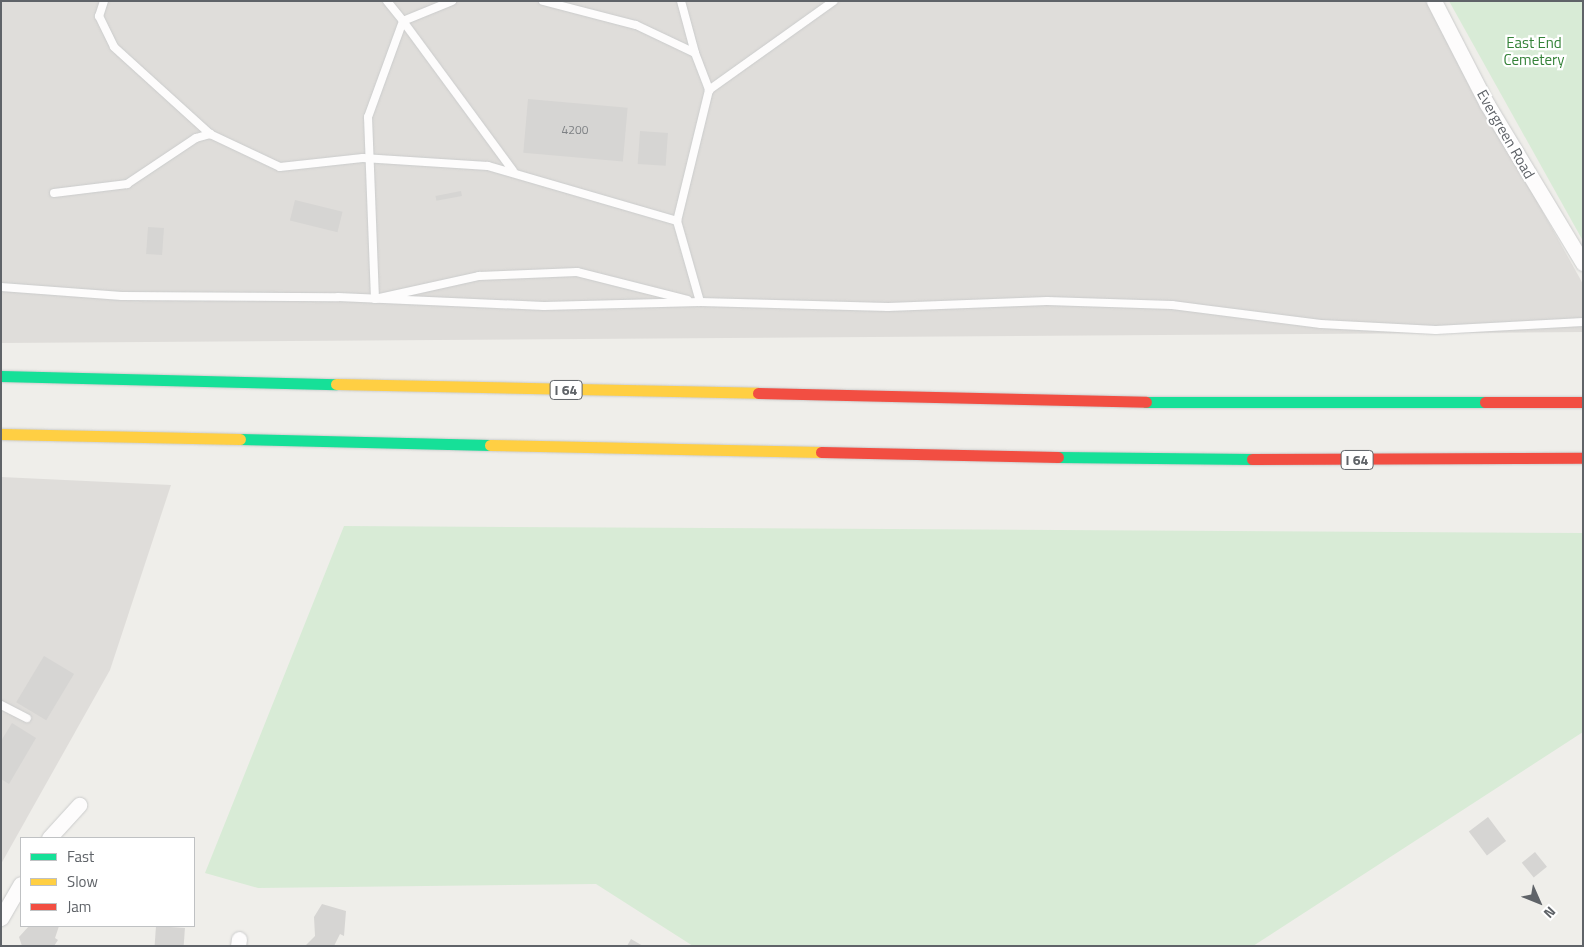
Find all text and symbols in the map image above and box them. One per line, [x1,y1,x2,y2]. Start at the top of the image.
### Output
park label: East End Cemetery [1504,33,1564,68]
street label: Evergreen Road [1473,86,1539,182]
house number: 4200 [562,123,588,137]
road number: I 64 [548,378,584,402]
road number: I 64 [1340,448,1374,472]
legend [20,837,195,927]
text: Fast [67,845,94,868]
text: Slow [67,870,98,893]
north arrow [1514,877,1564,927]
text: Jam [67,895,91,918]
text: N [1539,902,1561,924]

